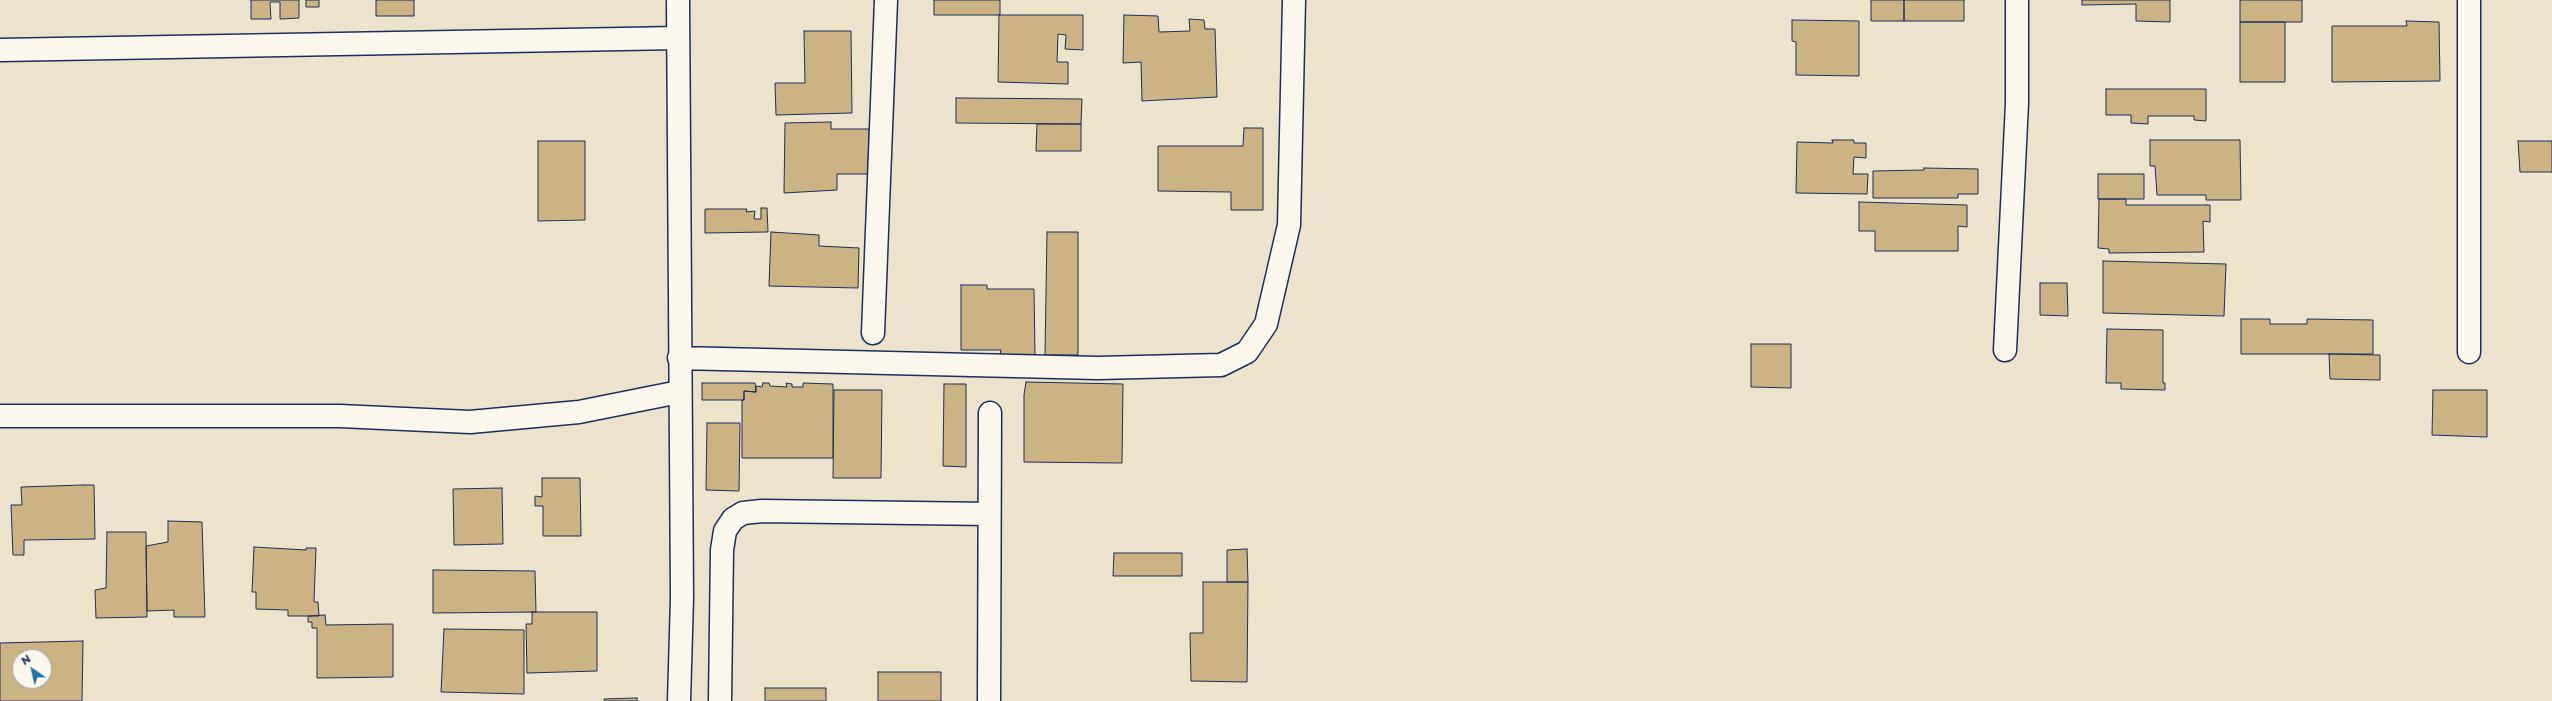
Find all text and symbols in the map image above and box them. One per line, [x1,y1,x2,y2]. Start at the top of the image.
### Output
north arrow [12,649,52,689]
text: N [17,650,34,669]

